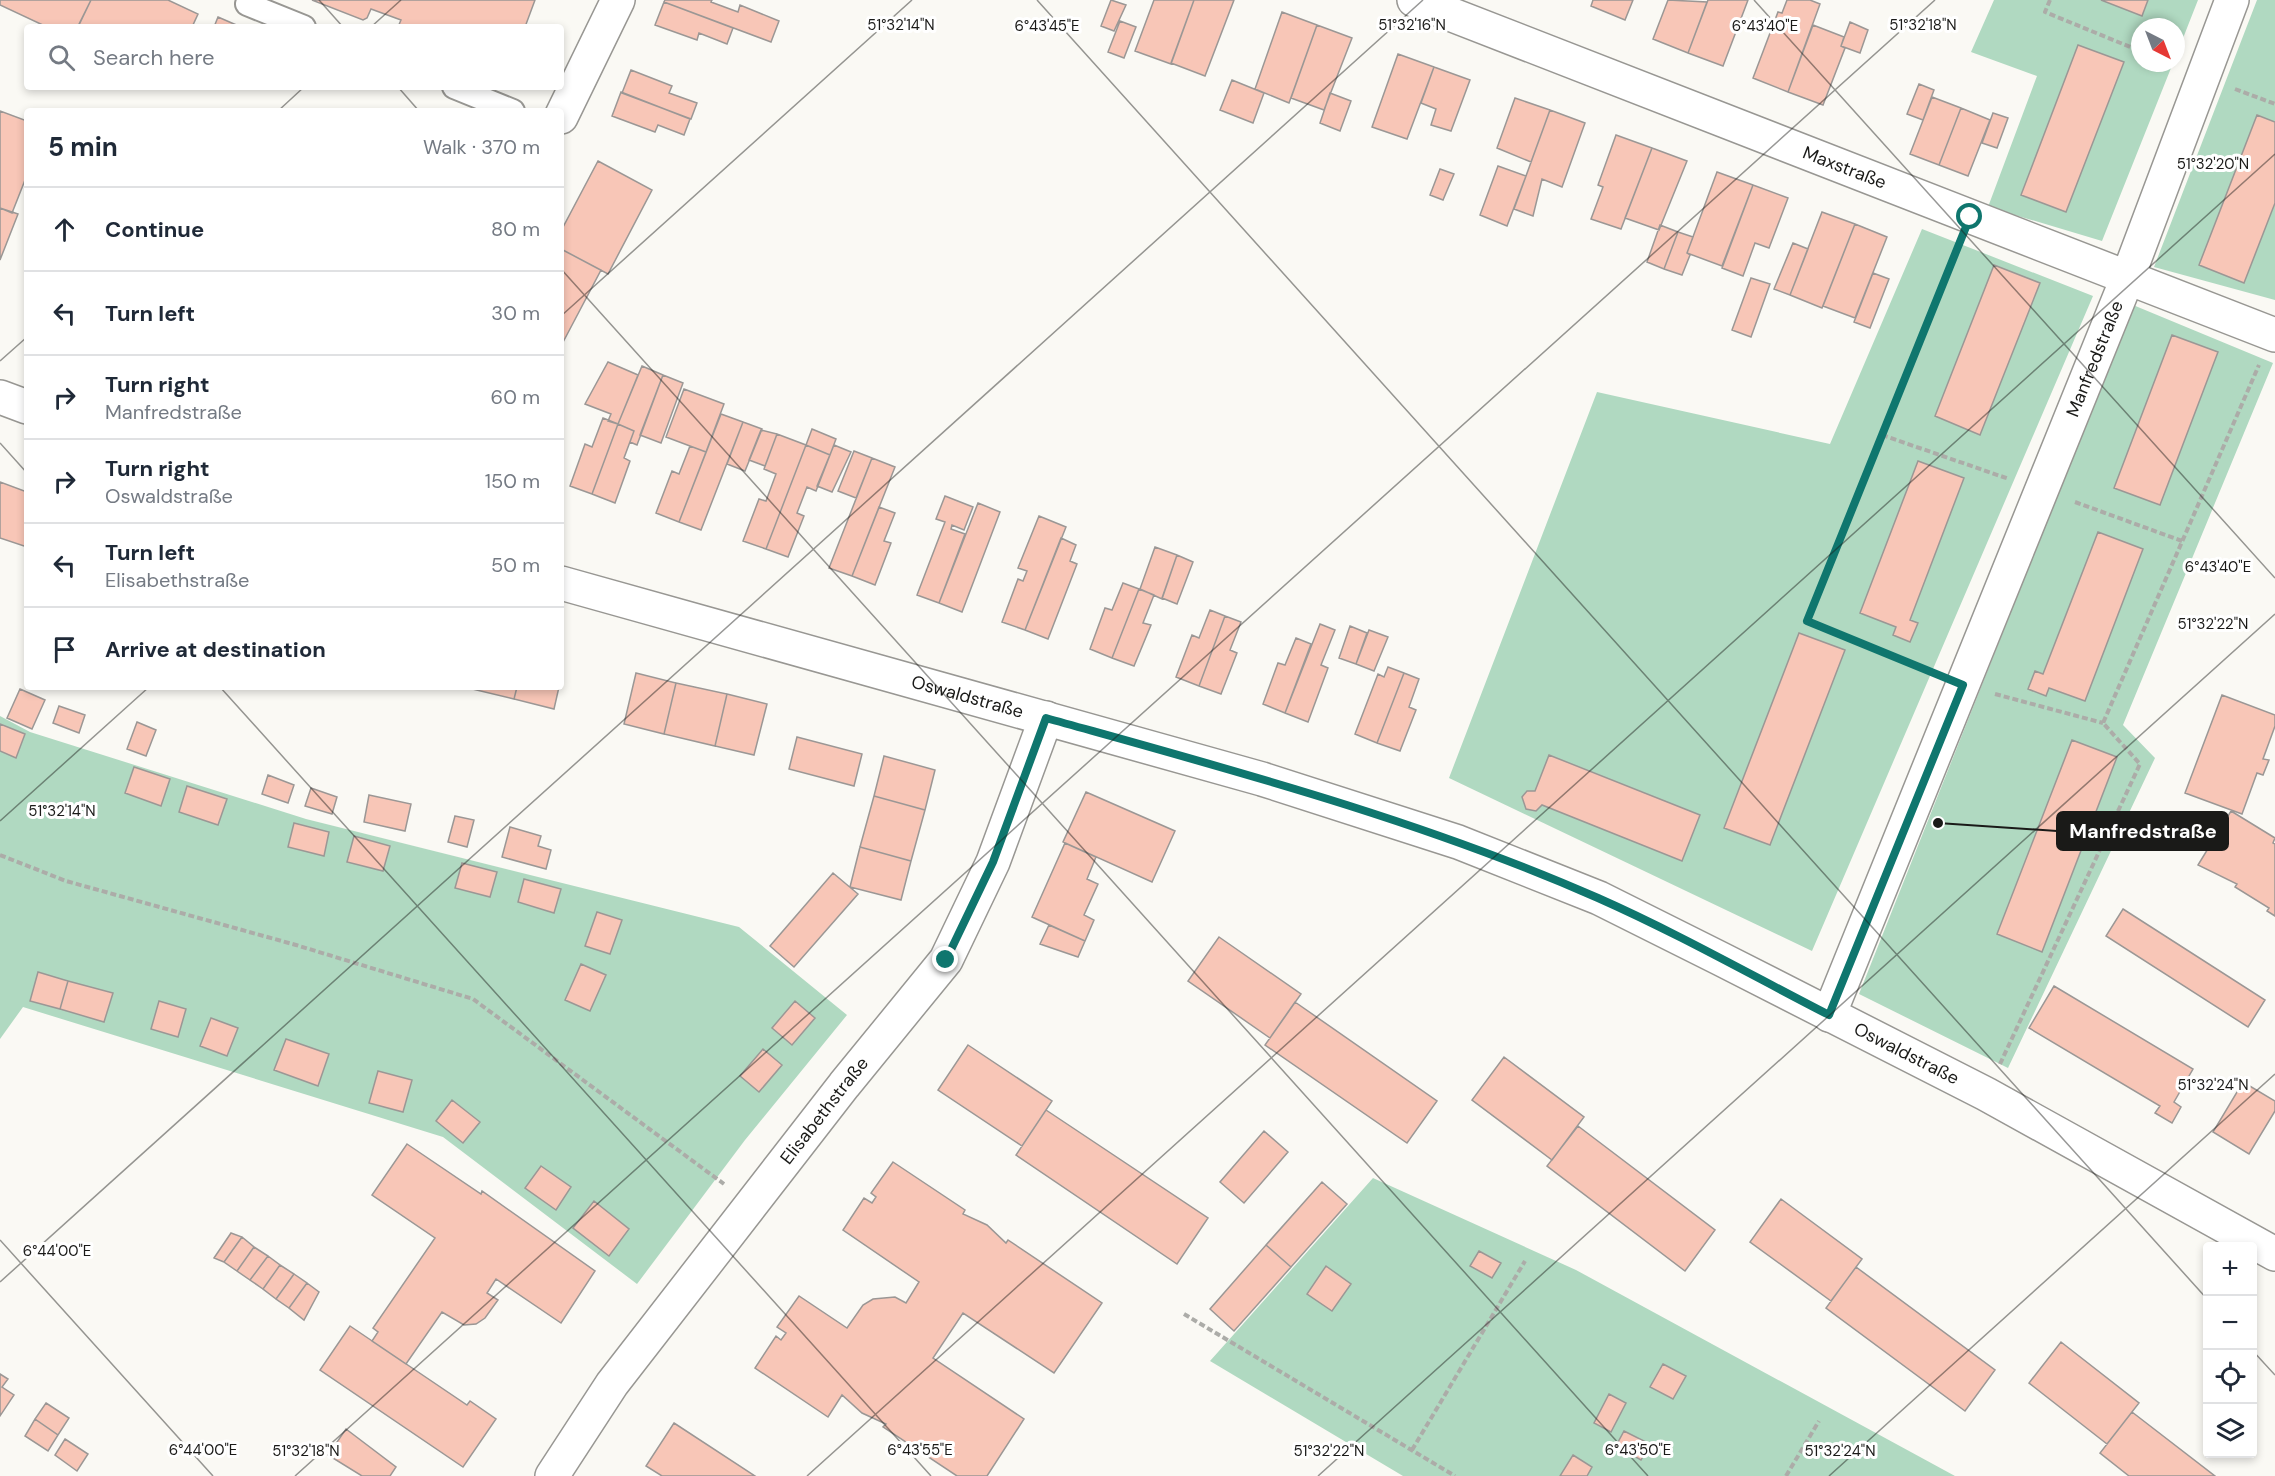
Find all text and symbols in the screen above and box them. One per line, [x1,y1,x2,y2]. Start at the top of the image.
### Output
text: 51°32'14"N [867,15,935,35]
text: 51°32'16"N [1378,15,1446,35]
text: 51°32'18"N [1889,15,1957,35]
text: 6°43'45"E [1015,16,1079,36]
text: 6°43'40"E [1732,16,1798,36]
north arrow [2131,18,2185,72]
search box [24,24,564,90]
icon: search [45,41,78,74]
text: Search here [93,43,214,72]
text: 5 min [48,130,118,164]
text: Walk · 370 m [423,134,540,160]
street label: Maxstraße [1799,140,1890,195]
text: 51°32'20"N [2177,154,2249,174]
route start [1956,203,1982,229]
icon: ahead [48,213,81,246]
text: Continue [105,215,204,244]
text: 80 m [491,216,540,242]
icon: left [48,297,81,330]
street label: Manfredstraße [2060,297,2129,420]
text: Turn left [105,299,195,328]
text: 30 m [491,300,540,326]
text: Turn right [105,370,210,399]
icon: right [48,381,81,414]
text: 60 m [491,384,540,410]
text: Manfredstraße [105,399,242,425]
text: Turn right [105,454,210,483]
icon: right [48,465,81,498]
text: 150 m [485,468,540,494]
text: Oswaldstraße [105,483,233,509]
text: Turn left [105,538,195,567]
icon: left [48,549,81,582]
text: 50 m [491,552,540,578]
text: 6°43'40"E [2185,557,2251,577]
text: Elisabethstraße [105,567,249,593]
text: 51°32'22"N [2178,614,2248,634]
icon: arrive [48,633,81,666]
text: Arrive at destination [105,635,326,664]
street label: Oswaldstraße [909,670,1026,724]
text: 51°32'14"N [28,801,96,821]
callout: Manfredstraße [2057,812,2228,850]
text: Manfredstraße [2069,818,2217,844]
route end [932,946,958,972]
street label: Oswaldstraße [1850,1017,1963,1090]
street label: Elisabethstraße [775,1052,874,1169]
text: 51°32'24"N [2177,1075,2249,1095]
text: 6°44'00"E [23,1241,91,1261]
map controls [2203,1242,2257,1458]
button: + [2203,1242,2257,1296]
button: − [2203,1296,2257,1350]
button: locate [2203,1350,2257,1404]
button: layers [2203,1404,2257,1458]
text: 6°44'00"E [169,1440,237,1460]
text: 6°43'55"E [887,1440,953,1460]
text: 6°43'50"E [1605,1440,1671,1460]
text: 51°32'18"N [272,1441,340,1461]
text: 51°32'22"N [1294,1441,1364,1461]
text: 51°32'24"N [1804,1441,1876,1461]

